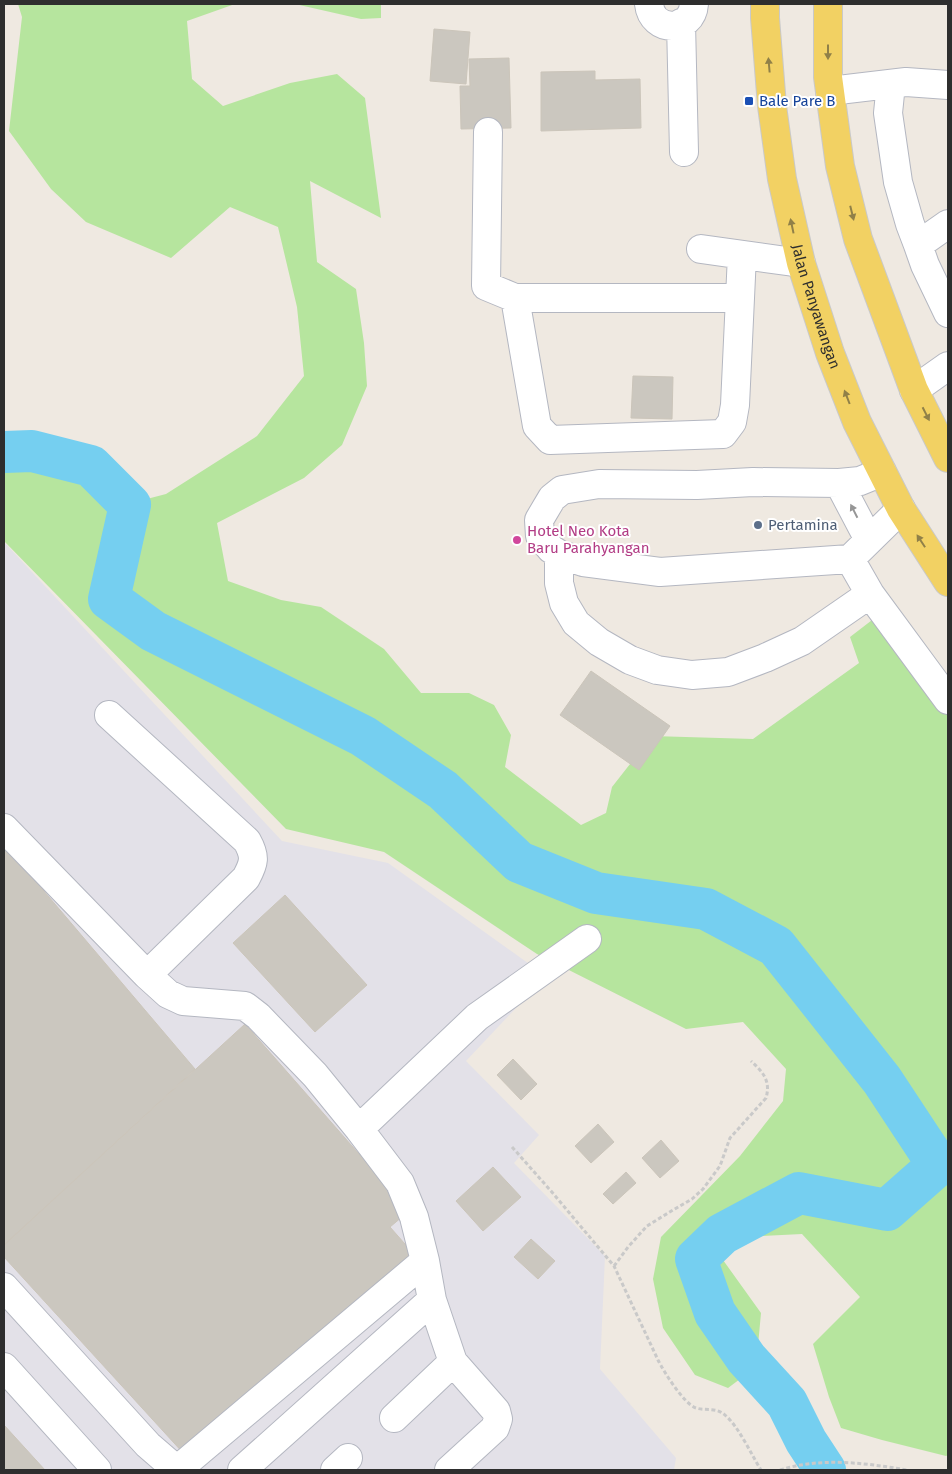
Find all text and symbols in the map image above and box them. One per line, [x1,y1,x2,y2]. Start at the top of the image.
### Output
one-way arrow [824,45,832,61]
one-way arrow [765,57,773,73]
place label: Bale Pare B [759,92,835,110]
marker: Bale Pare B [743,95,755,107]
one-way arrow [848,205,856,220]
one-way arrow [788,217,796,233]
street label: Jalan Panyawangan [788,242,844,371]
one-way arrow [843,389,851,404]
one-way arrow [922,407,930,421]
one-way arrow [850,504,858,519]
place label: Pertamina [768,516,838,534]
marker: Pertamina [752,519,764,531]
place label: Hotel Neo Kota Baru Parahyangan [527,522,650,557]
marker: Hotel Neo Kota Baru Parahyangan [511,534,523,546]
one-way arrow [917,534,926,548]

